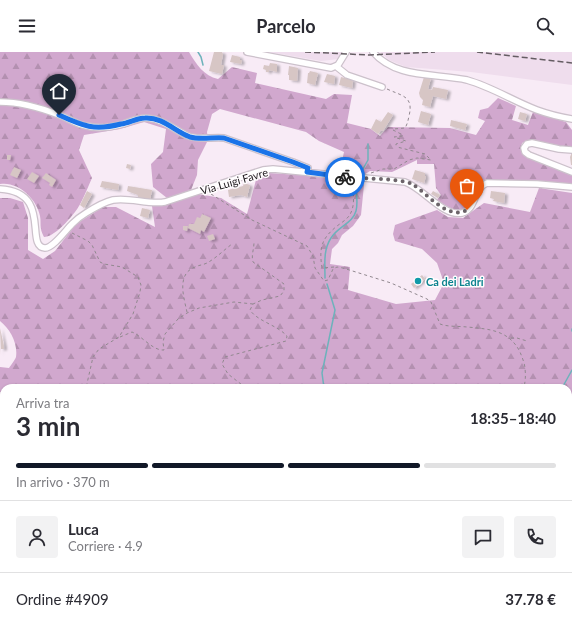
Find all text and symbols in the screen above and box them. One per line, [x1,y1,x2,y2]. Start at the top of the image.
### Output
icon: menu [16,15,38,37]
text: Parcelo [256,15,316,37]
icon: search [534,15,556,37]
pin [42,74,76,115]
icon: home [48,80,70,102]
courier [325,157,365,197]
street label: Via Luigi Favre [199,165,269,197]
icon: bike [334,166,356,188]
pin [450,169,484,210]
icon: bag [456,175,478,197]
place label: Ca dei Ladri [426,275,484,288]
marker: Ca dei Ladri [413,276,423,286]
text: Arriva tra [16,395,69,411]
text: 18:35–18:40 [470,409,556,427]
text: 3 min [16,410,80,442]
text: In arrivo · 370 m [16,474,110,490]
button: person [16,516,58,558]
button: chat [462,516,504,558]
button: phone [514,516,556,558]
text: Luca [68,520,99,538]
text: Corriere · 4.9 [68,538,143,554]
text: Ordine #4909 [16,590,109,608]
text: 37.78 € [505,590,556,608]

